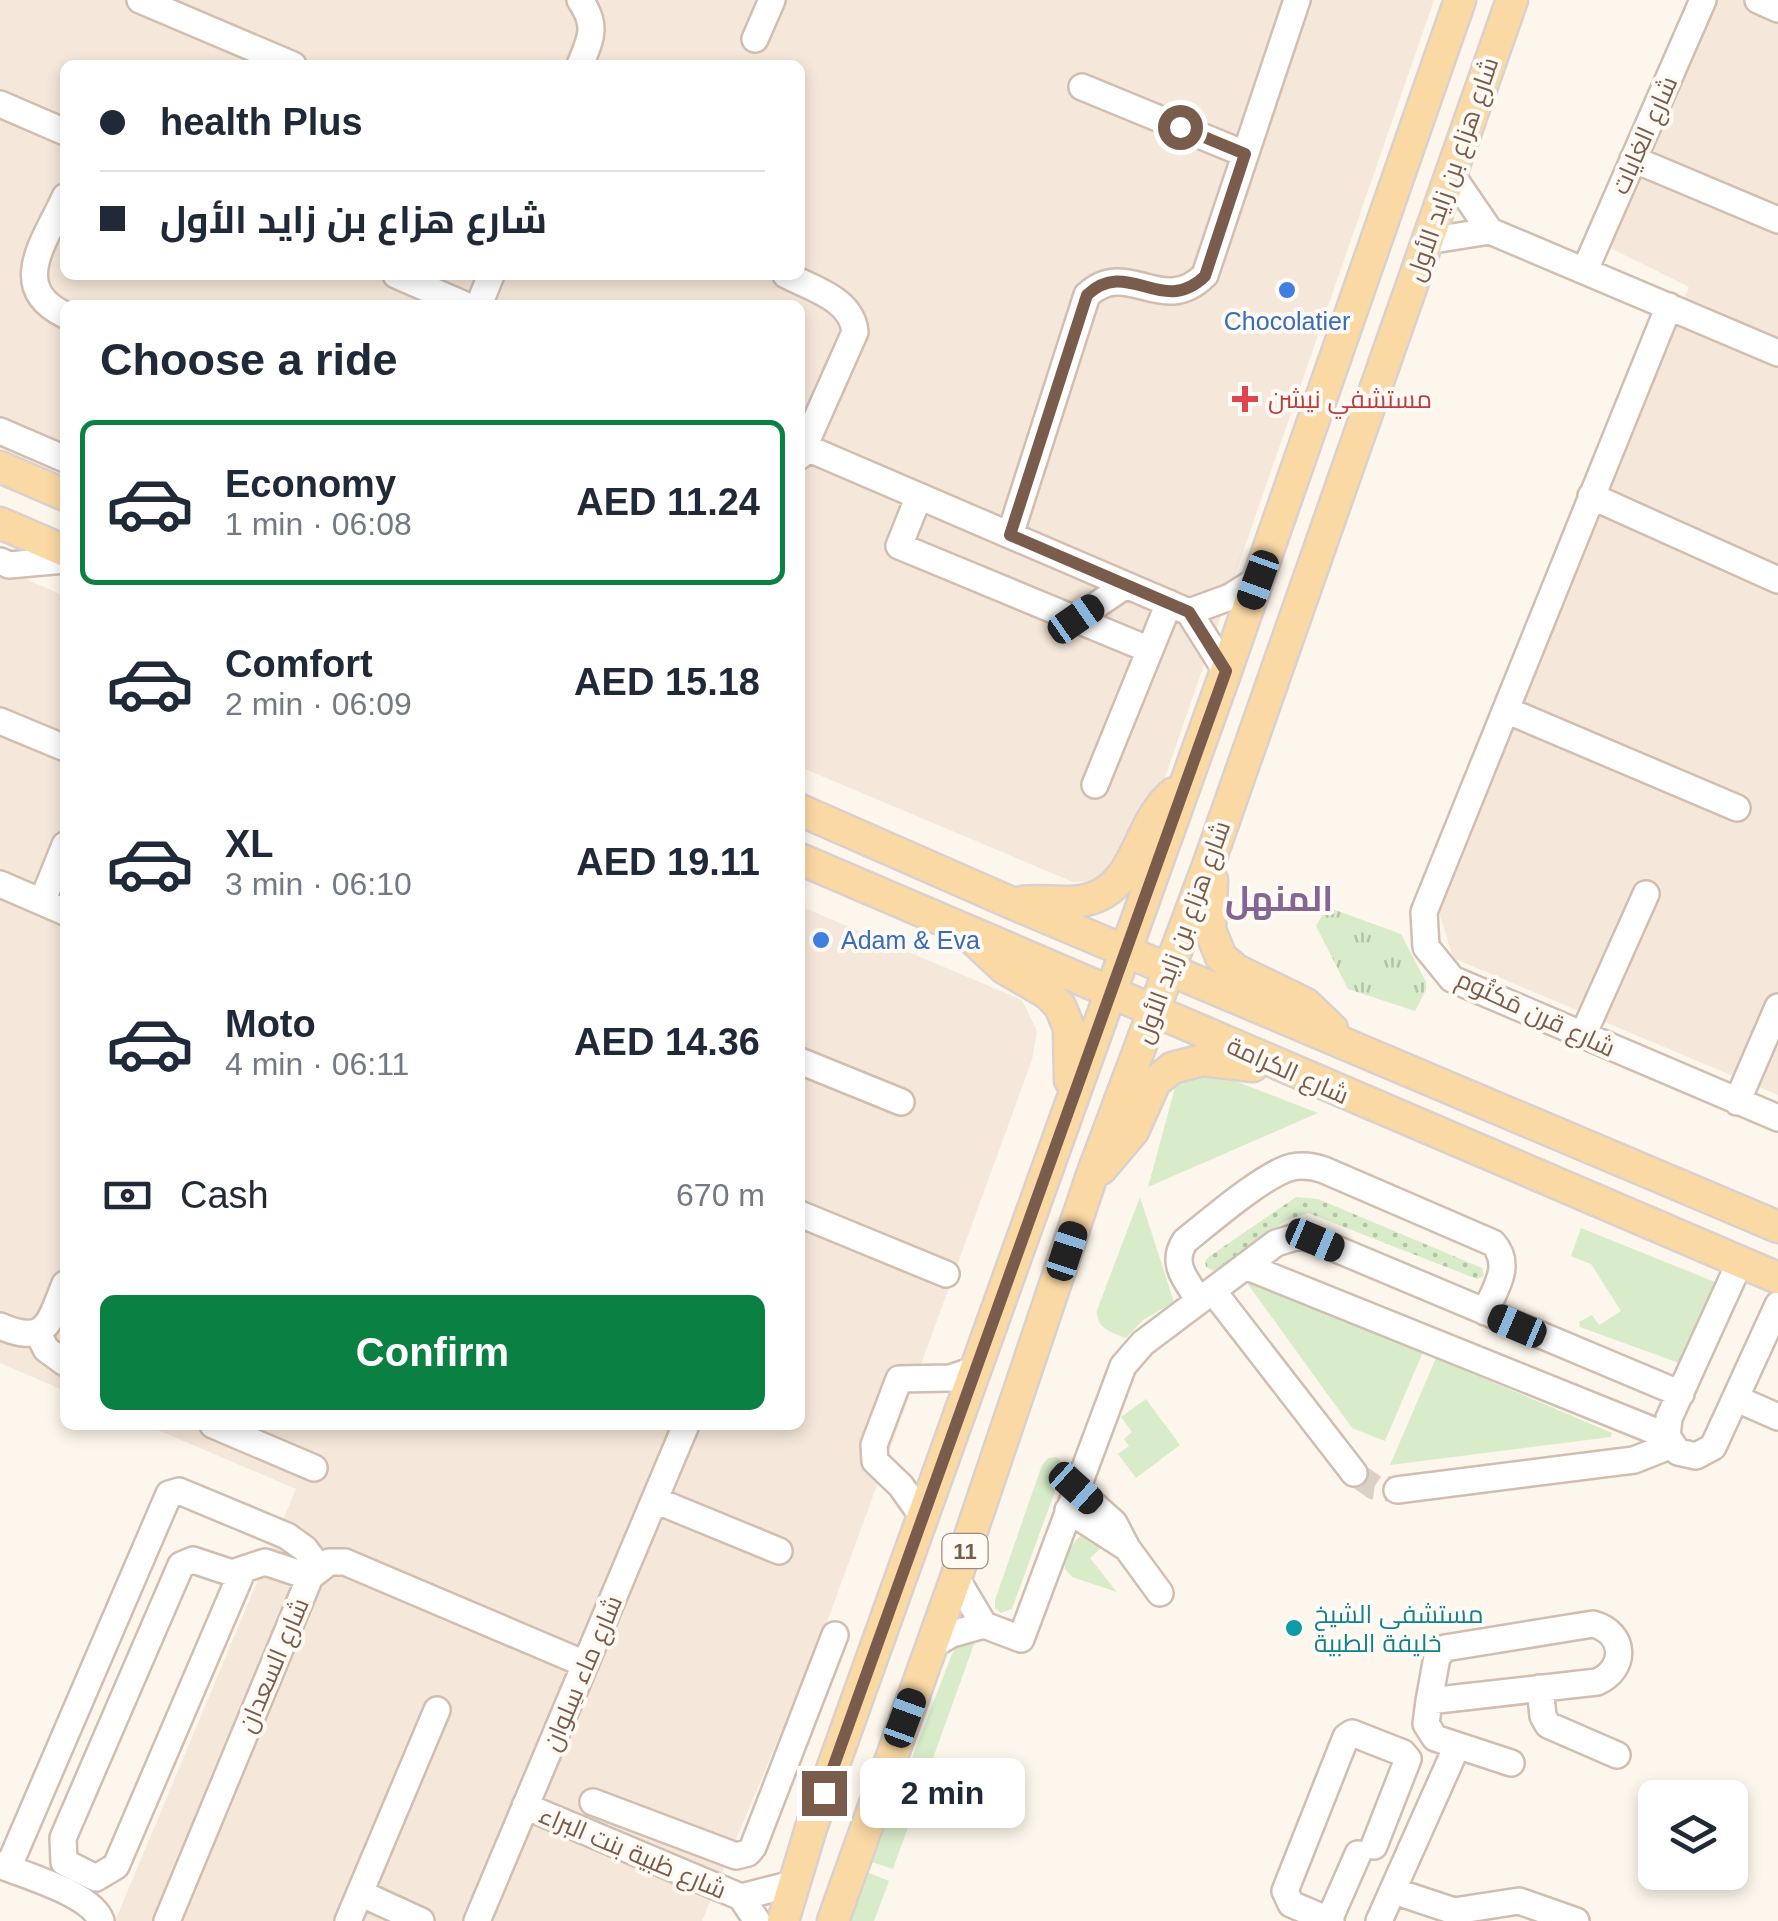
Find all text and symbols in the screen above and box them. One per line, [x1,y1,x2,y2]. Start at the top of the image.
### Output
street label: شارع هزاع بن زايد الأول [1401,53,1506,286]
street label: شارع الغايات [1606,72,1685,199]
text: health Plus [160,101,363,143]
route start [1158,105,1203,150]
text: شارع هزاع بن زايد الأول [160,199,547,241]
marker: Chocolatier [1276,279,1298,301]
place label: Chocolatier [1224,307,1350,335]
text: Choose a ride [100,334,398,385]
place label: مستشفي نيشن [1268,385,1432,419]
marker: مستشفي نيشن [1232,386,1258,412]
icon: car [105,458,195,548]
text: Economy [225,463,396,505]
text: AED 11.24 [576,481,760,523]
text: 1 min · 06:08 [225,506,412,542]
car [1234,547,1282,613]
car [1043,590,1109,648]
icon: car [105,638,195,728]
text: Comfort [225,643,373,685]
text: AED 15.18 [574,661,760,703]
text: 2 min · 06:09 [225,686,412,722]
street label: شارع هزاع بن زايد الأول [1129,817,1238,1048]
icon: car [105,818,195,908]
text: XL [225,823,274,865]
text: AED 19.11 [576,841,760,883]
text: 3 min · 06:10 [225,866,412,902]
district label: المنهل [1225,879,1333,921]
place label: Adam & Eva [841,926,980,954]
marker: Adam & Eva [810,929,832,951]
street label: شارع قرن مَكتُوم [1451,963,1620,1066]
icon: car [105,998,195,1088]
text: Moto [225,1003,316,1045]
text: AED 14.36 [574,1021,760,1063]
street label: شارع الكرامة [1222,1031,1353,1112]
text: 4 min · 06:11 [225,1046,409,1082]
icon: cash [100,1168,155,1223]
text: Cash [180,1174,269,1216]
text: 670 m [676,1177,765,1213]
car [1282,1214,1348,1266]
car [1043,1218,1091,1284]
button: Confirm [100,1295,765,1410]
car [1484,1300,1550,1352]
car [1044,1457,1108,1519]
road number: 11 [942,1534,988,1568]
street label: شارع ماء سِلوان [537,1591,630,1756]
street label: شارع السعدان [232,1594,317,1738]
place label: مستشفي الشيخ خليفة الطبية [1314,1600,1484,1657]
marker: مستشفي الشيخ خليفة الطبية [1283,1617,1305,1639]
car [881,1685,929,1751]
callout: 2 min [859,1758,1024,1828]
route end [802,1771,847,1816]
text: 2 min [901,1775,984,1811]
map controls [1638,1780,1748,1890]
button: layers [1638,1780,1748,1890]
street label: شارع ظبية بنت البراء [534,1800,731,1907]

